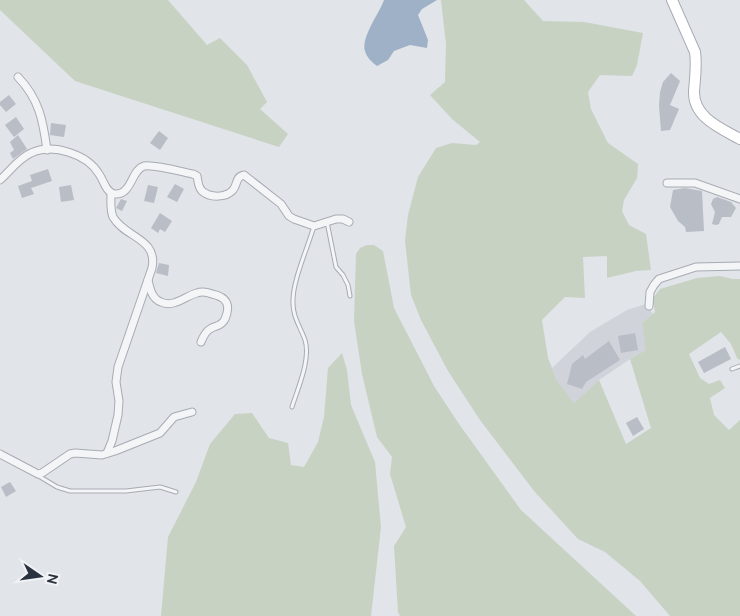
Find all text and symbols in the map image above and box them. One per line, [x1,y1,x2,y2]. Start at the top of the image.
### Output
north arrow [15,551,65,601]
text: N [44,572,62,586]

